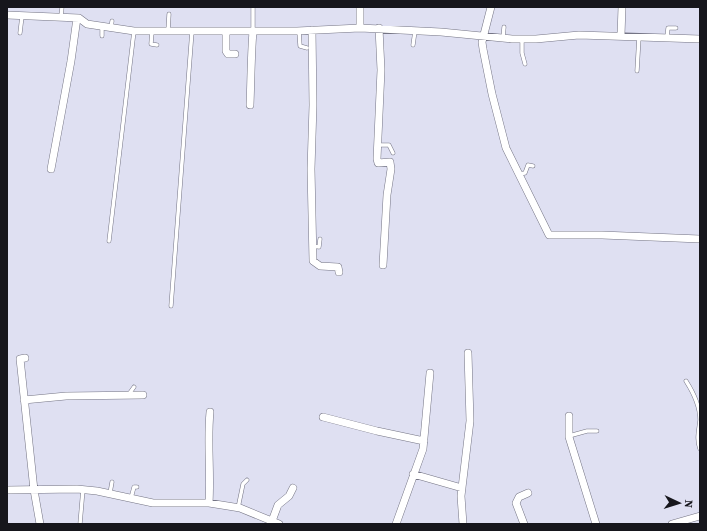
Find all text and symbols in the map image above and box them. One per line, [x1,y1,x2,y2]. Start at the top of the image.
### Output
north arrow [659,483,699,523]
text: N [681,499,696,508]

